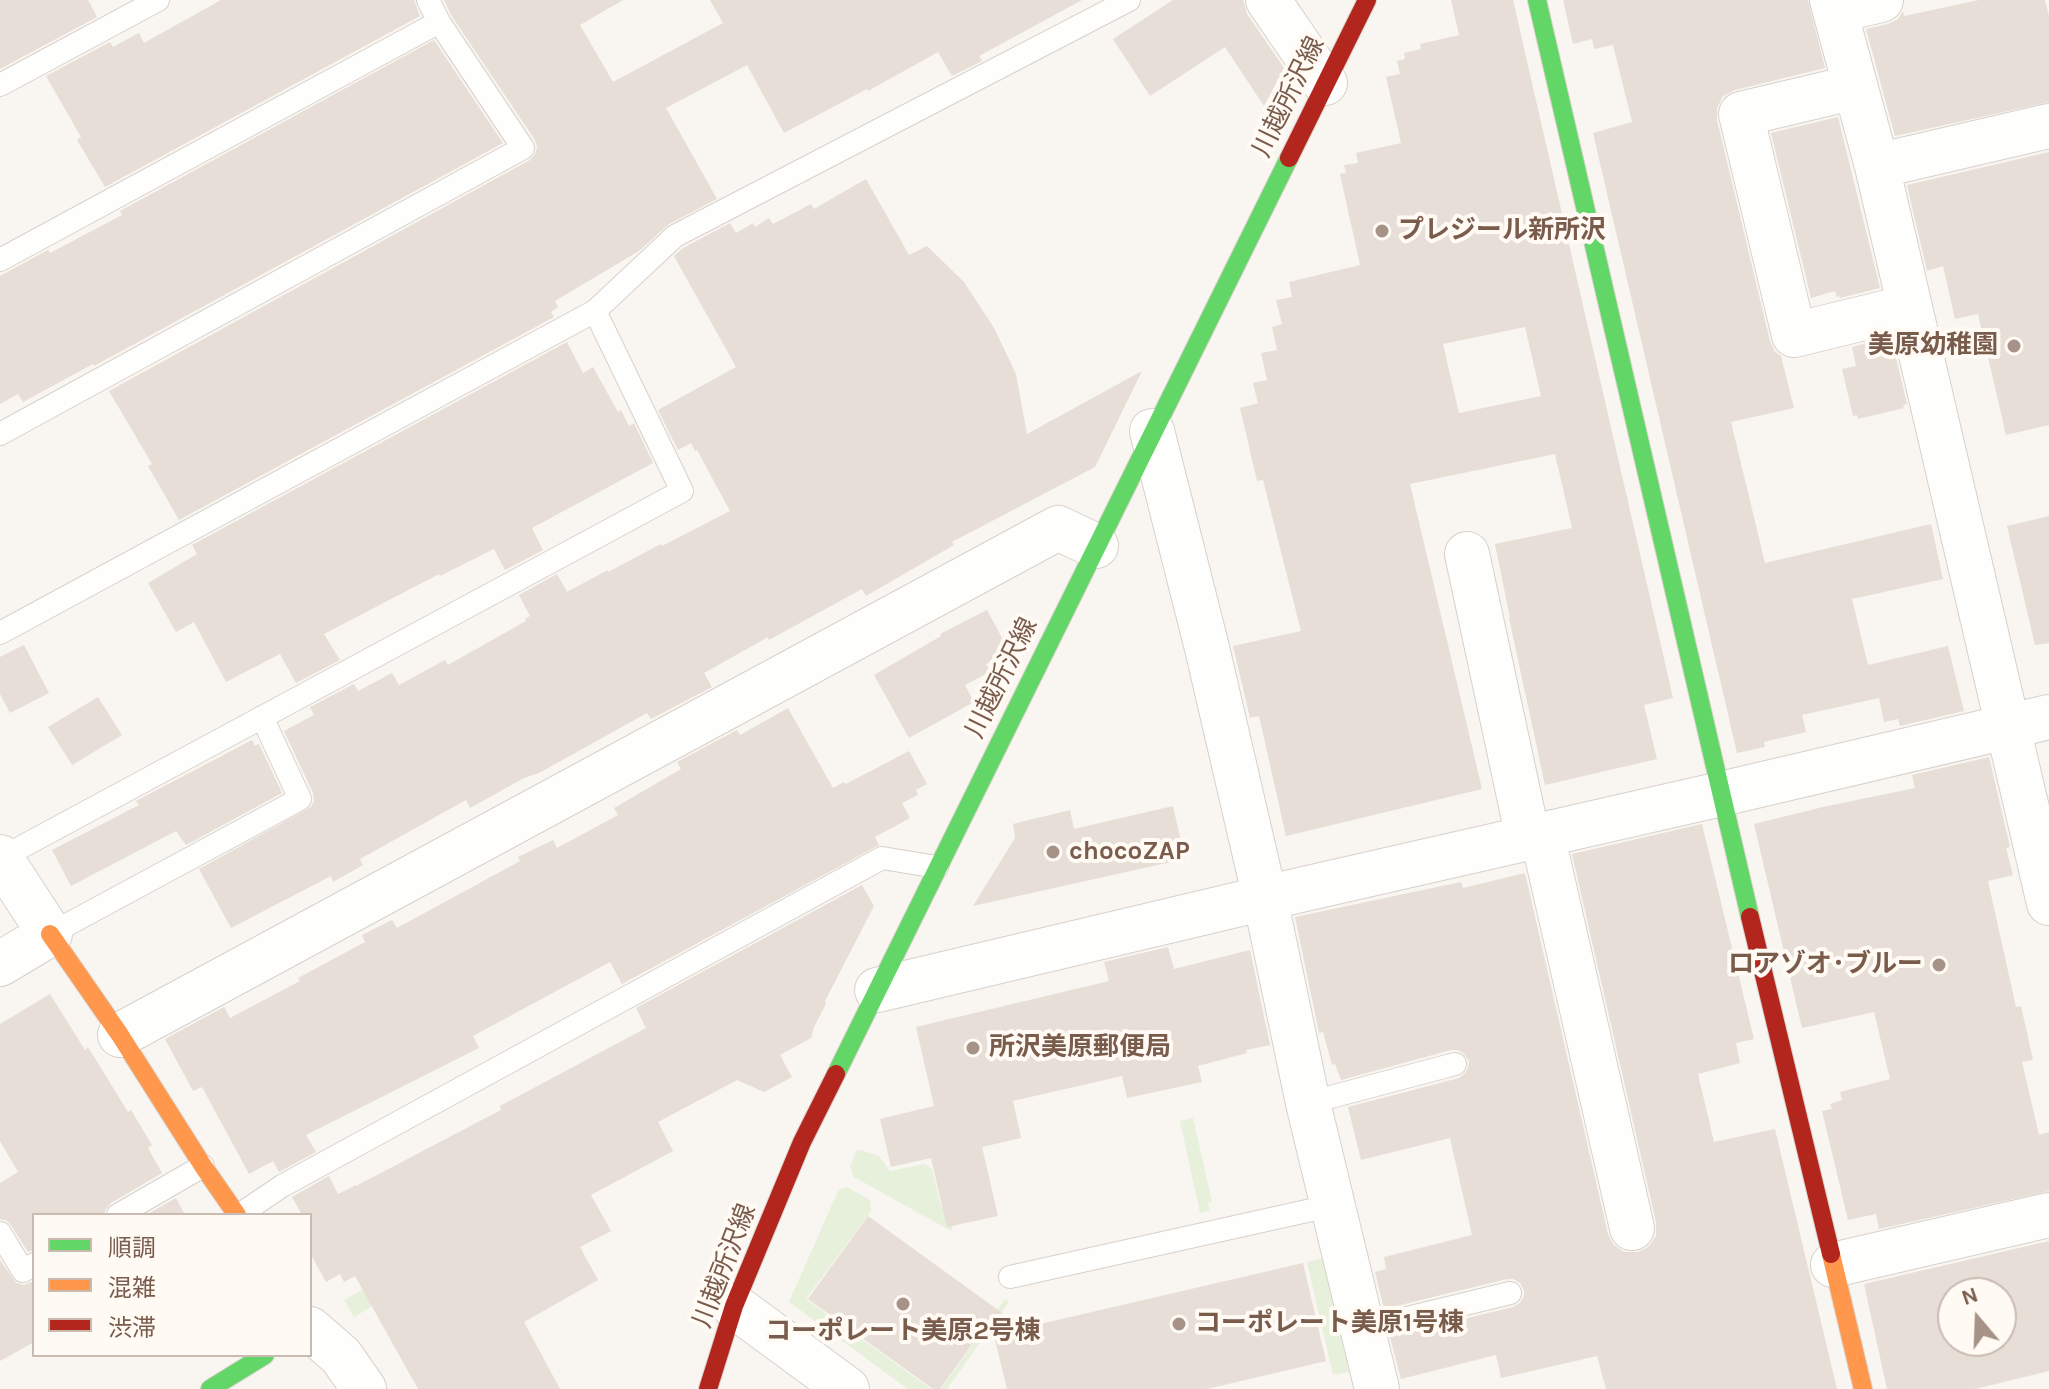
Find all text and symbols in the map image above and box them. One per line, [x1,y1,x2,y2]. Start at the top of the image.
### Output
street label: 川越所沢線 [1246,32,1332,162]
place label: プレジール新所沢 [1398,215,1606,247]
marker: プレジール新所沢 [1373,222,1391,240]
place label: 美原幼稚園 [1868,330,1998,362]
marker: 美原幼稚園 [2005,337,2023,355]
street label: 川越所沢線 [959,613,1045,743]
place label: chocoZAP [1069,836,1190,868]
marker: chocoZAP [1044,843,1062,861]
place label: ロアゾオ･ブルー [1728,949,1923,981]
marker: ロアゾオ･ブルー [1930,956,1948,974]
place label: 所沢美原郵便局 [989,1032,1171,1064]
marker: 所沢美原郵便局 [964,1039,982,1057]
street label: 川越所沢線 [687,1200,763,1332]
legend [32,1213,312,1357]
text: 順調 [108,1234,156,1262]
text: 混雑 [108,1274,156,1302]
north arrow [1937,1277,2017,1357]
text: N [1958,1281,1982,1311]
marker: コーポレート美原2号棟 [894,1295,912,1313]
place label: コーポレート美原1号棟 [1195,1308,1464,1340]
text: 渋滞 [108,1314,156,1342]
marker: コーポレート美原1号棟 [1170,1315,1188,1333]
place label: コーポレート美原2号棟 [765,1316,1041,1348]

